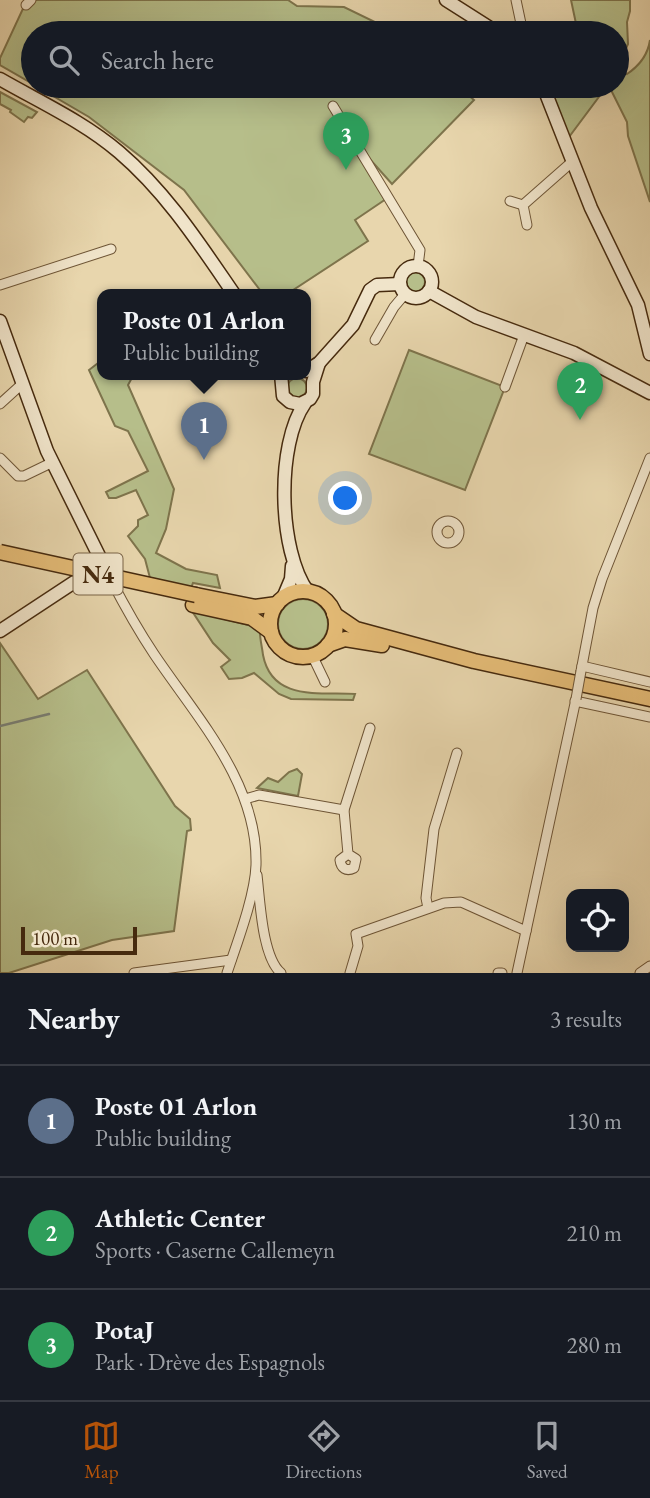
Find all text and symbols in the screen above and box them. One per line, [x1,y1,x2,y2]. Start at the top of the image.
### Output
search box [21,21,629,98]
icon: search [45,41,83,79]
text: Search here [101,43,214,77]
pin: 3 [323,112,369,170]
popup [97,289,311,380]
text: Poste 01 Arlon [123,303,285,337]
text: Public building [123,337,259,367]
pin: 2 [557,362,603,420]
pin: 1 [181,402,227,460]
your location [328,481,362,515]
road number: N4 [74,554,122,594]
map controls [566,889,629,952]
button: locate [566,889,629,952]
scale bar [21,924,136,956]
text: 100 m [32,926,78,951]
text: Nearby [28,999,120,1038]
text: 3 results [550,1004,622,1034]
text: Poste 01 Arlon [95,1089,257,1123]
text: 1 [45,1106,57,1136]
text: 130 m [566,1106,622,1136]
text: Public building [95,1123,231,1153]
text: Athletic Center [95,1201,265,1235]
text: 2 [45,1218,57,1248]
text: 210 m [566,1218,622,1248]
text: Sports · Caserne Callemeyn [95,1235,335,1265]
text: PotaJ [95,1313,154,1347]
text: 3 [45,1330,57,1360]
text: 280 m [566,1330,622,1360]
text: Park · Drève des Espagnols [95,1347,325,1377]
tab: Map [82,1417,120,1484]
tab: Directions [285,1417,362,1484]
tab: Saved [527,1417,568,1484]

